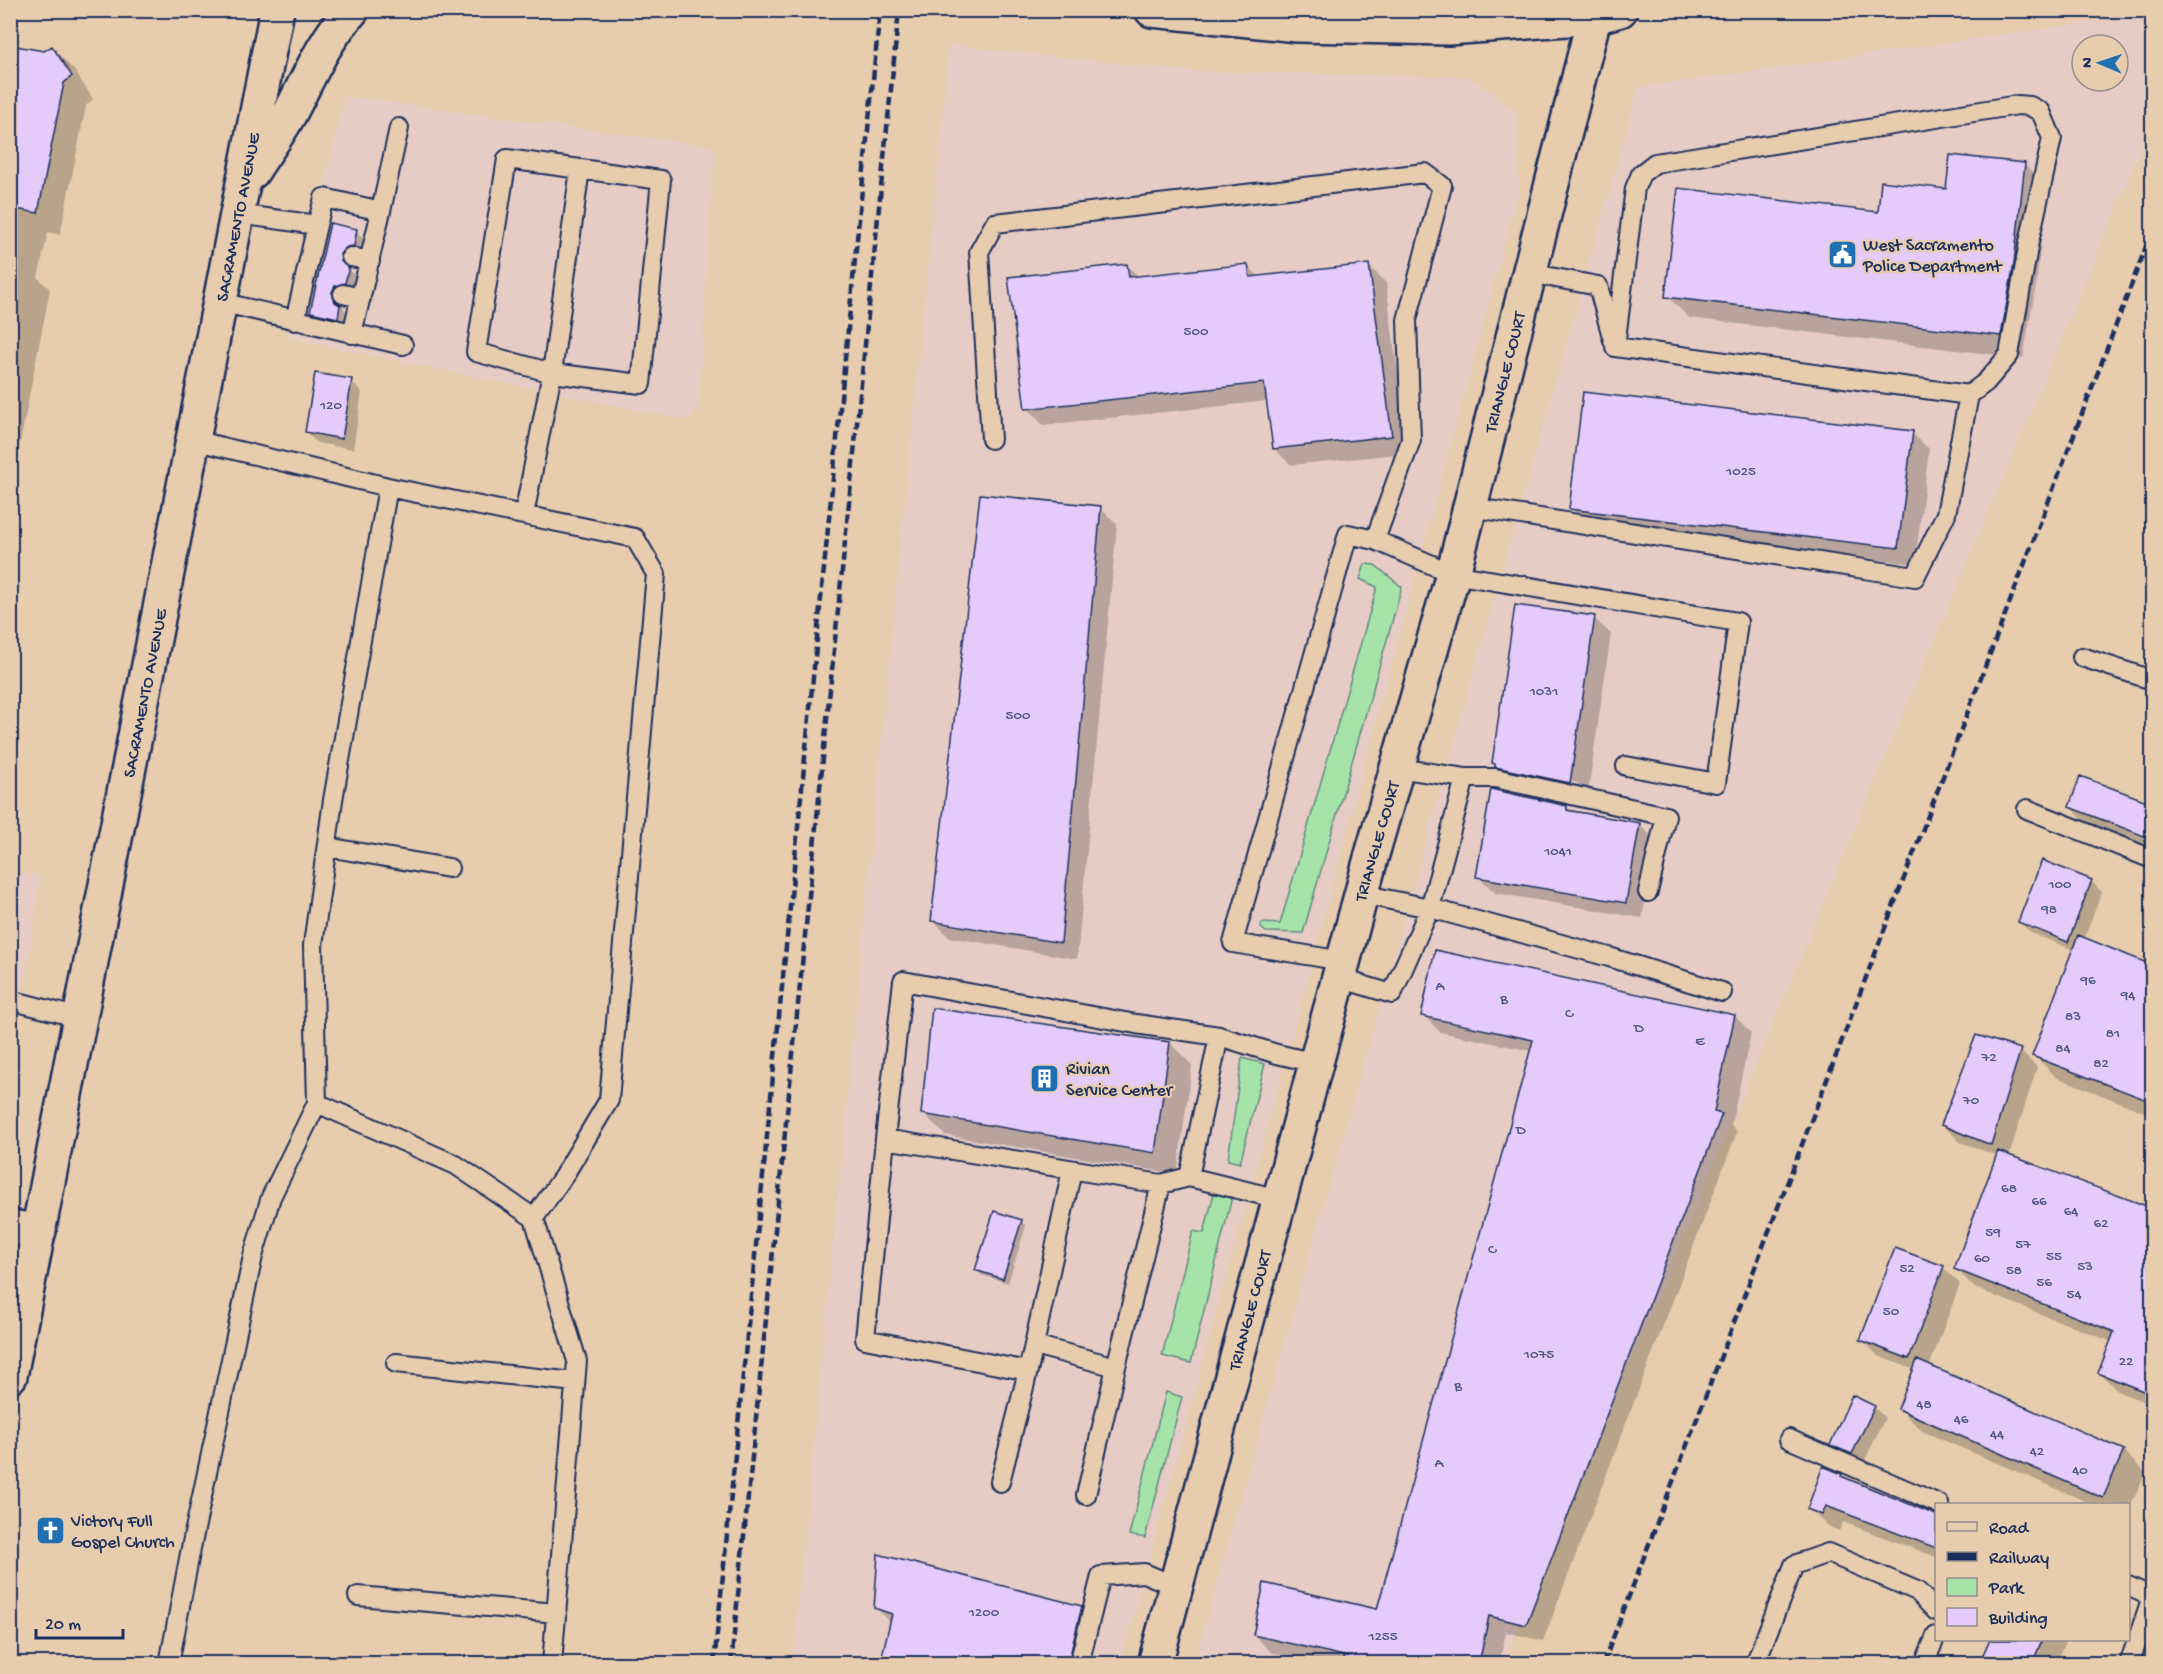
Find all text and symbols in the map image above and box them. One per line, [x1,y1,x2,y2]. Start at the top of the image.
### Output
north arrow [2070,33,2130,93]
text: N [2079,56,2098,68]
street label: SACRAMENTO AVENUE [213,131,266,304]
place label: West Sacramento Police Department [1862,236,2003,278]
public building icon: West Sacramento Police Department [1826,238,1858,270]
street label: TRIANGLE COURT [1481,309,1532,436]
house number: 500 [1184,323,1209,341]
house number: 120 [319,397,342,415]
house number: 1025 [1725,463,1756,481]
street label: SACRAMENTO AVENUE [120,607,173,780]
house number: 1031 [1529,683,1558,701]
house number: 500 [1006,707,1031,725]
street label: TRIANGLE COURT [1351,778,1406,905]
house number: 1041 [1543,843,1572,861]
house number: 100 [2047,876,2072,894]
house number: 98 [2040,901,2057,919]
house number: 96 [2079,972,2096,990]
house number: A [1436,978,1446,996]
house number: 94 [2120,987,2135,1005]
house number: B [1499,991,1508,1009]
house number: C [1565,1005,1574,1023]
house number: 83 [2065,1008,2081,1026]
house number: D [1633,1020,1644,1038]
house number: 81 [2106,1025,2120,1043]
house number: E [1695,1033,1705,1051]
house number: 84 [2055,1040,2071,1058]
house number: 72 [1980,1049,1997,1067]
house number: 82 [2093,1055,2109,1073]
place label: Rivian Service Center [1066,1060,1174,1102]
building icon: Rivian Service Center [1029,1062,1061,1094]
house number: 70 [1962,1092,1980,1110]
house number: D [1515,1122,1526,1140]
house number: 68 [2001,1180,2017,1198]
house number: 66 [2031,1193,2047,1211]
house number: 64 [2064,1203,2078,1221]
house number: 62 [2094,1215,2108,1233]
house number: 59 [1985,1224,2001,1242]
house number: 57 [2015,1236,2032,1254]
house number: C [1488,1241,1497,1259]
street label: TRIANGLE COURT [1225,1247,1278,1374]
house number: 55 [2046,1248,2062,1266]
house number: 60 [1974,1250,1991,1268]
house number: 53 [2077,1258,2093,1276]
house number: 52 [1899,1260,1915,1278]
house number: 58 [2006,1262,2022,1280]
house number: 56 [2036,1274,2052,1292]
house number: 54 [2067,1286,2082,1304]
house number: 50 [1883,1303,1900,1321]
house number: 1075 [1523,1346,1554,1364]
house number: 22 [2119,1353,2133,1371]
house number: B [1453,1378,1462,1396]
house number: 48 [1916,1396,1932,1414]
house number: 46 [1954,1411,1969,1429]
house number: 44 [1990,1426,2004,1444]
house number: 42 [2030,1443,2044,1461]
house number: A [1435,1455,1445,1473]
house number: 40 [2072,1462,2088,1480]
legend [1935,1503,2130,1641]
place label: Victory Full Gospel Church [70,1512,175,1554]
church icon: Victory Full Gospel Church [34,1514,66,1546]
text: Road [1989,1519,2030,1540]
text: Railway [1989,1549,2049,1570]
text: Park [1988,1579,2025,1600]
scale bar [36,1602,123,1640]
house number: 1200 [968,1604,1000,1622]
text: Building [1988,1609,2048,1630]
text: 20 m [45,1615,81,1636]
house number: 1255 [1367,1628,1398,1646]

